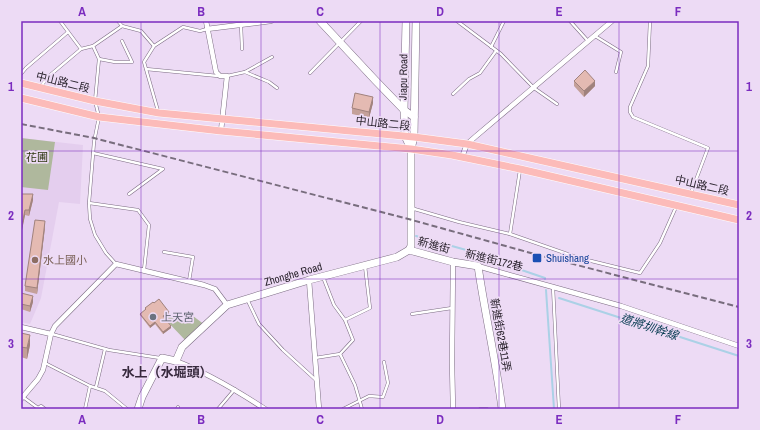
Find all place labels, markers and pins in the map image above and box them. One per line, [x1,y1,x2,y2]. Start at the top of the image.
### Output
place label: Shuishang [546,251,589,265]
marker: Shuishang [531,252,543,264]
place label: 水上國小 [43,253,87,267]
marker: 水上國小 [30,255,40,265]
place label: 上天宮 [161,310,194,324]
marker: 上天宮 [148,312,158,322]

